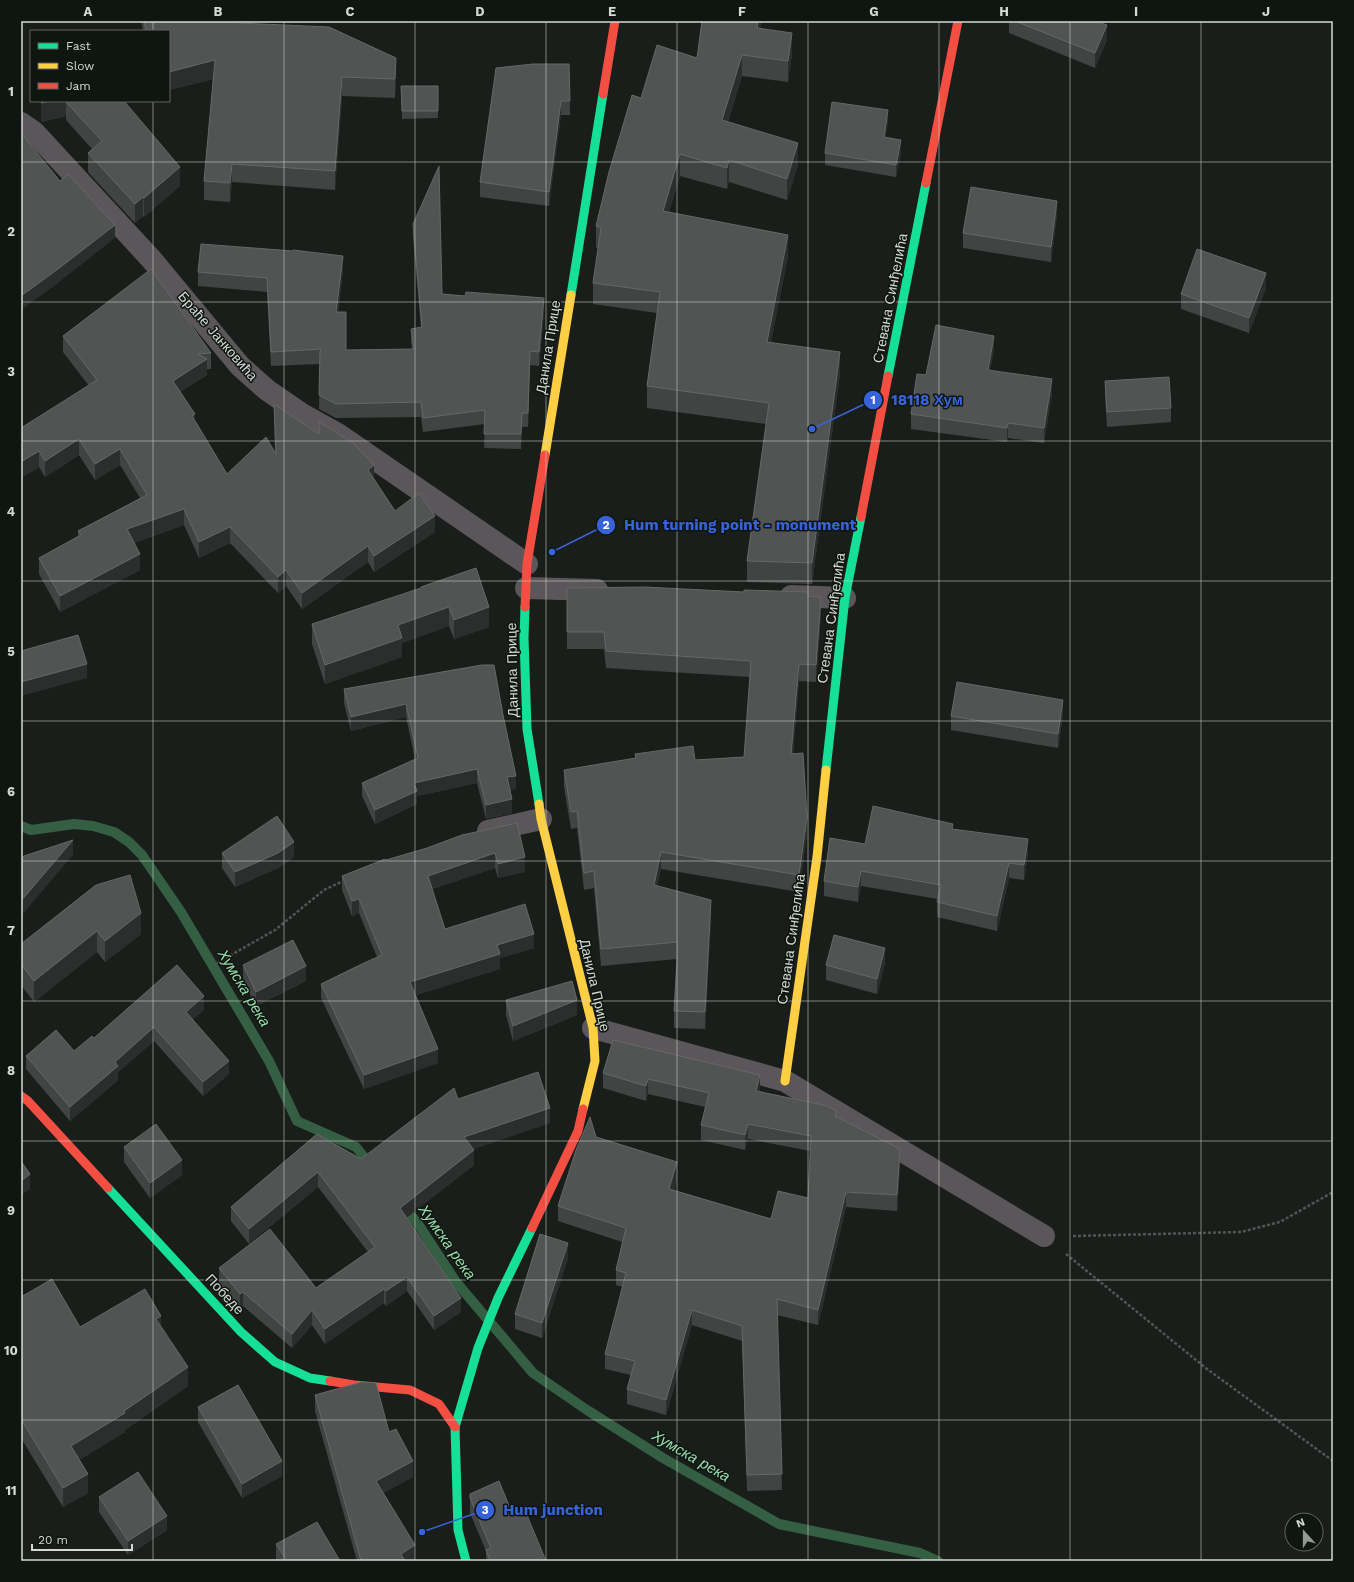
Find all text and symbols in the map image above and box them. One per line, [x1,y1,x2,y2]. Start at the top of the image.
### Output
text: A [84,4,93,19]
text: B [214,4,223,19]
text: C [346,4,355,19]
text: D [475,4,485,19]
text: E [608,4,616,19]
text: F [738,4,746,19]
text: G [869,4,879,19]
text: H [999,4,1009,19]
text: I [1134,4,1138,19]
text: J [1262,4,1270,19]
legend [30,30,170,102]
text: Fast [66,39,91,53]
text: Slow [66,59,94,73]
text: Jam [66,79,91,93]
text: 1 [8,84,14,99]
text: 2 [7,224,15,239]
street label: Стевана Синђелића [870,232,910,364]
street label: Браће Јанковића [175,288,261,384]
street label: Данила Прице [533,299,563,395]
text: 3 [7,364,15,379]
callout: 18118 Хум [863,386,971,413]
text: 18118 Хум [891,391,963,409]
text: 1 [870,393,876,407]
text: 4 [7,504,16,519]
callout: Hum turning point - monument [596,511,864,538]
text: Hum turning point - monument [624,516,856,534]
text: 2 [602,518,610,532]
street label: Стевана Синђелића [814,551,848,684]
street label: Данила Прице [503,622,521,718]
text: 5 [7,644,15,659]
text: 6 [7,784,15,799]
street label: Стевана Синђелића [774,872,808,1005]
text: 7 [7,923,15,938]
street label: Данила Прице [577,937,614,1033]
water label: Хумска река [213,945,274,1030]
text: 8 [7,1063,15,1078]
water label: Хумска река [414,1200,479,1283]
text: 9 [7,1203,15,1218]
street label: Победе [202,1271,248,1318]
text: 10 [4,1343,18,1358]
water label: Хумска река [648,1426,733,1486]
text: 11 [5,1483,17,1498]
callout: Hum junction [475,1496,611,1523]
text: Hum junction [503,1501,603,1519]
text: 3 [481,1503,489,1517]
north arrow [1284,1512,1324,1552]
text: N [1294,1516,1307,1531]
scale bar [32,1526,132,1552]
text: 20 m [38,1533,68,1547]

